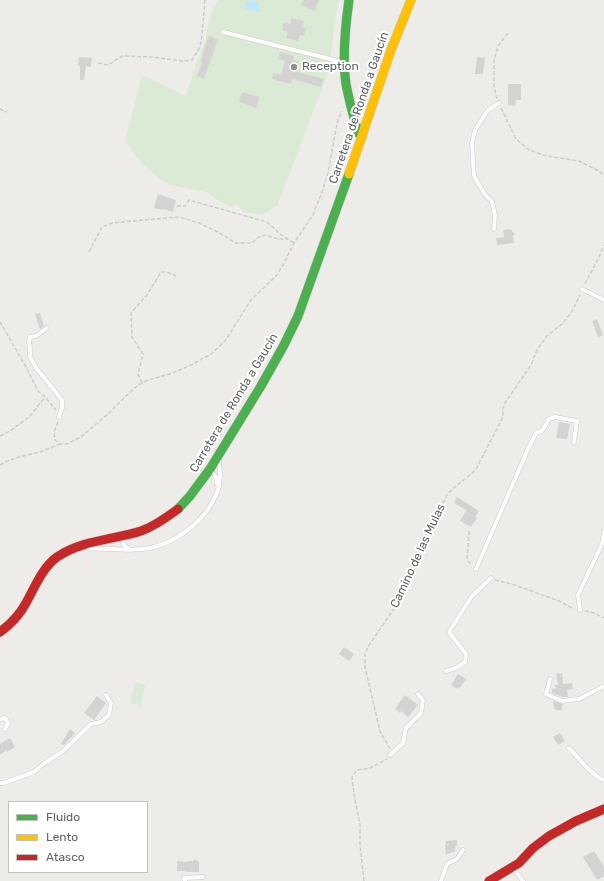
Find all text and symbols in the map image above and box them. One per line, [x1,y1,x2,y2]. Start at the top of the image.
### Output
street label: Carretera de Ronda a Gaucín [326,30,392,186]
place label: Reception [302,60,359,74]
marker: Reception [289,62,299,72]
street label: Carretera de Ronda a Gaucín [187,331,281,475]
street label: Camino de las Mulas [388,502,448,610]
legend [8,801,148,873]
text: Fluido [46,810,80,824]
text: Lento [46,830,78,844]
text: Atasco [46,850,85,864]

